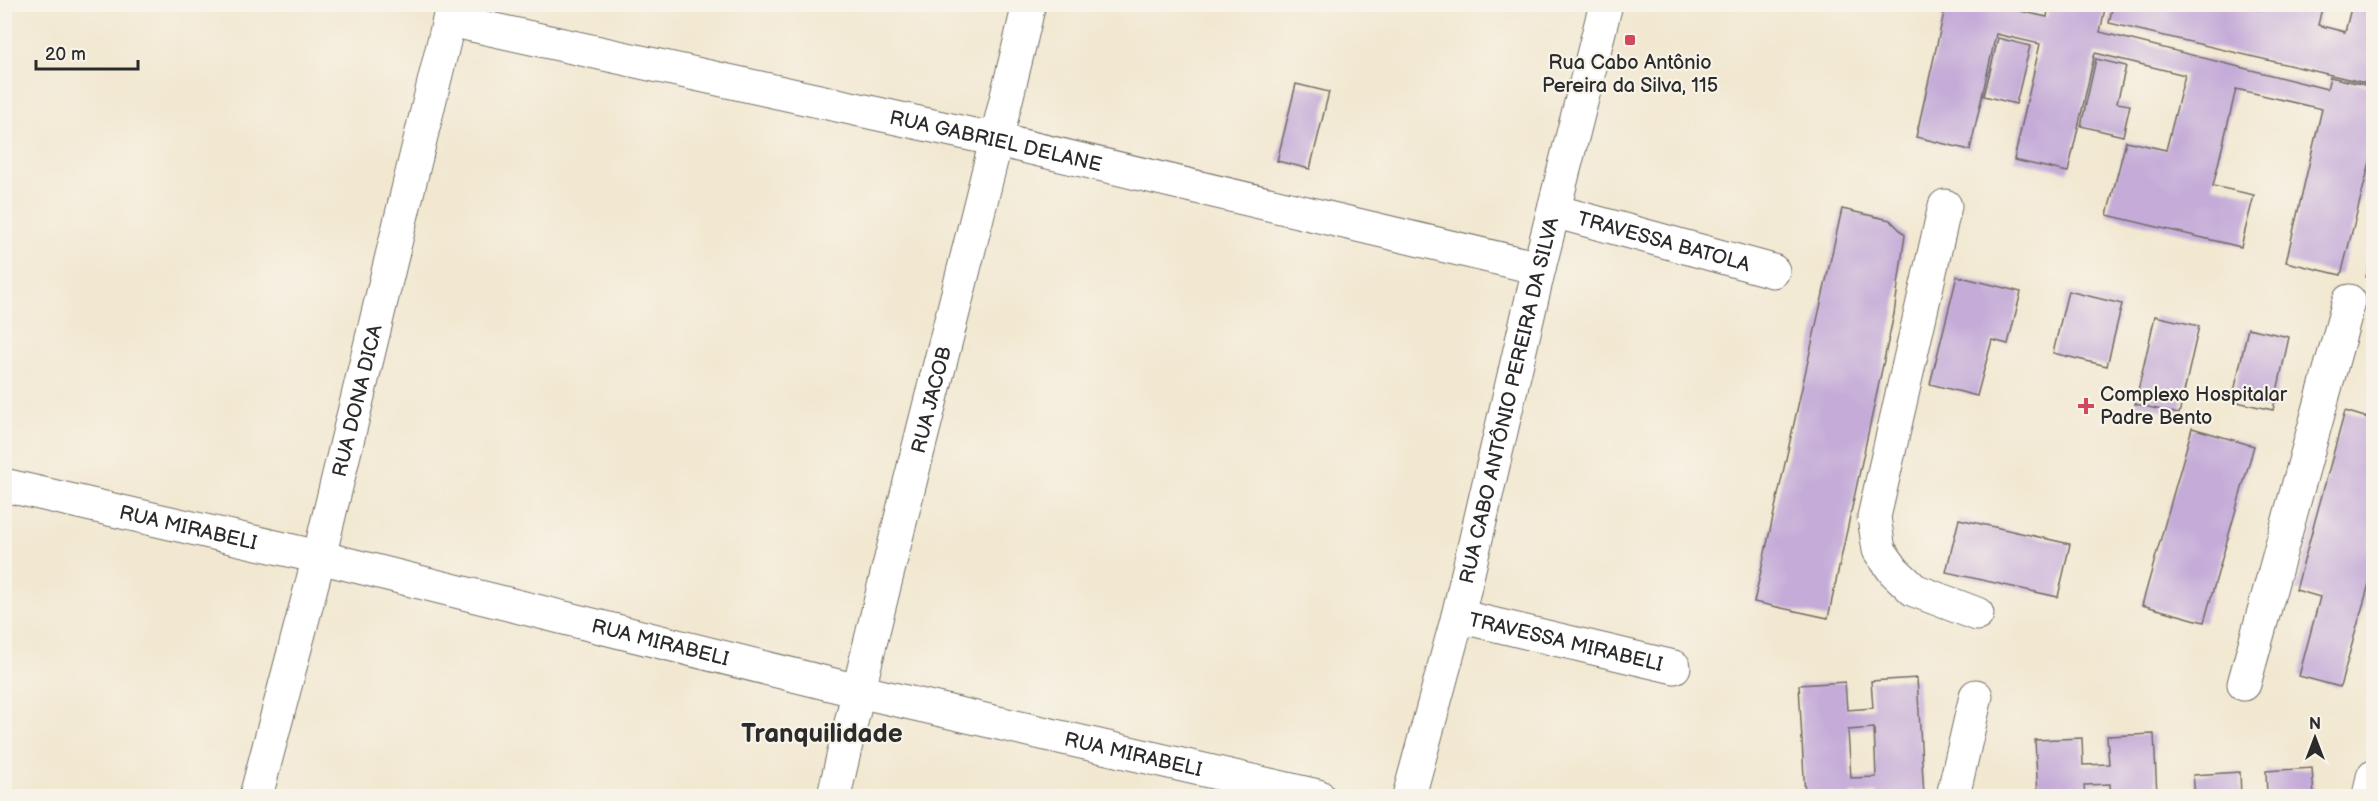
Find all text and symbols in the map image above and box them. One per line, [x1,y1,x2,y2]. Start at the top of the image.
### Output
scale bar [36,33,138,71]
marker: Rua Cabo Antônio Pereira da Silva, 115 [1623,33,1637,47]
text: 20 m [45,44,86,65]
place label: Rua Cabo Antônio Pereira da Silva, 115 [1542,51,1718,98]
street label: RUA GABRIEL DELANE [887,106,1104,177]
street label: TRAVESSA BATOLA [1575,207,1753,277]
street label: RUA CABO ANTÔNIO PEREIRA DA SILVA [1455,214,1565,586]
street label: RUA DONA DICA [328,322,388,479]
street label: RUA JACOB [907,344,957,456]
place label: Complexo Hospitalar Padre Bento [2100,383,2288,430]
marker: Complexo Hospitalar Padre Bento [2077,397,2095,415]
street label: RUA MIRABELI [117,501,259,555]
street label: TRAVESSA MIRABELI [1466,608,1665,677]
street label: RUA MIRABELI [589,614,731,671]
north arrow [2285,708,2345,768]
text: N [2309,715,2321,734]
district label: Tranquilidade [741,719,903,750]
street label: RUA MIRABELI [1062,727,1204,782]

